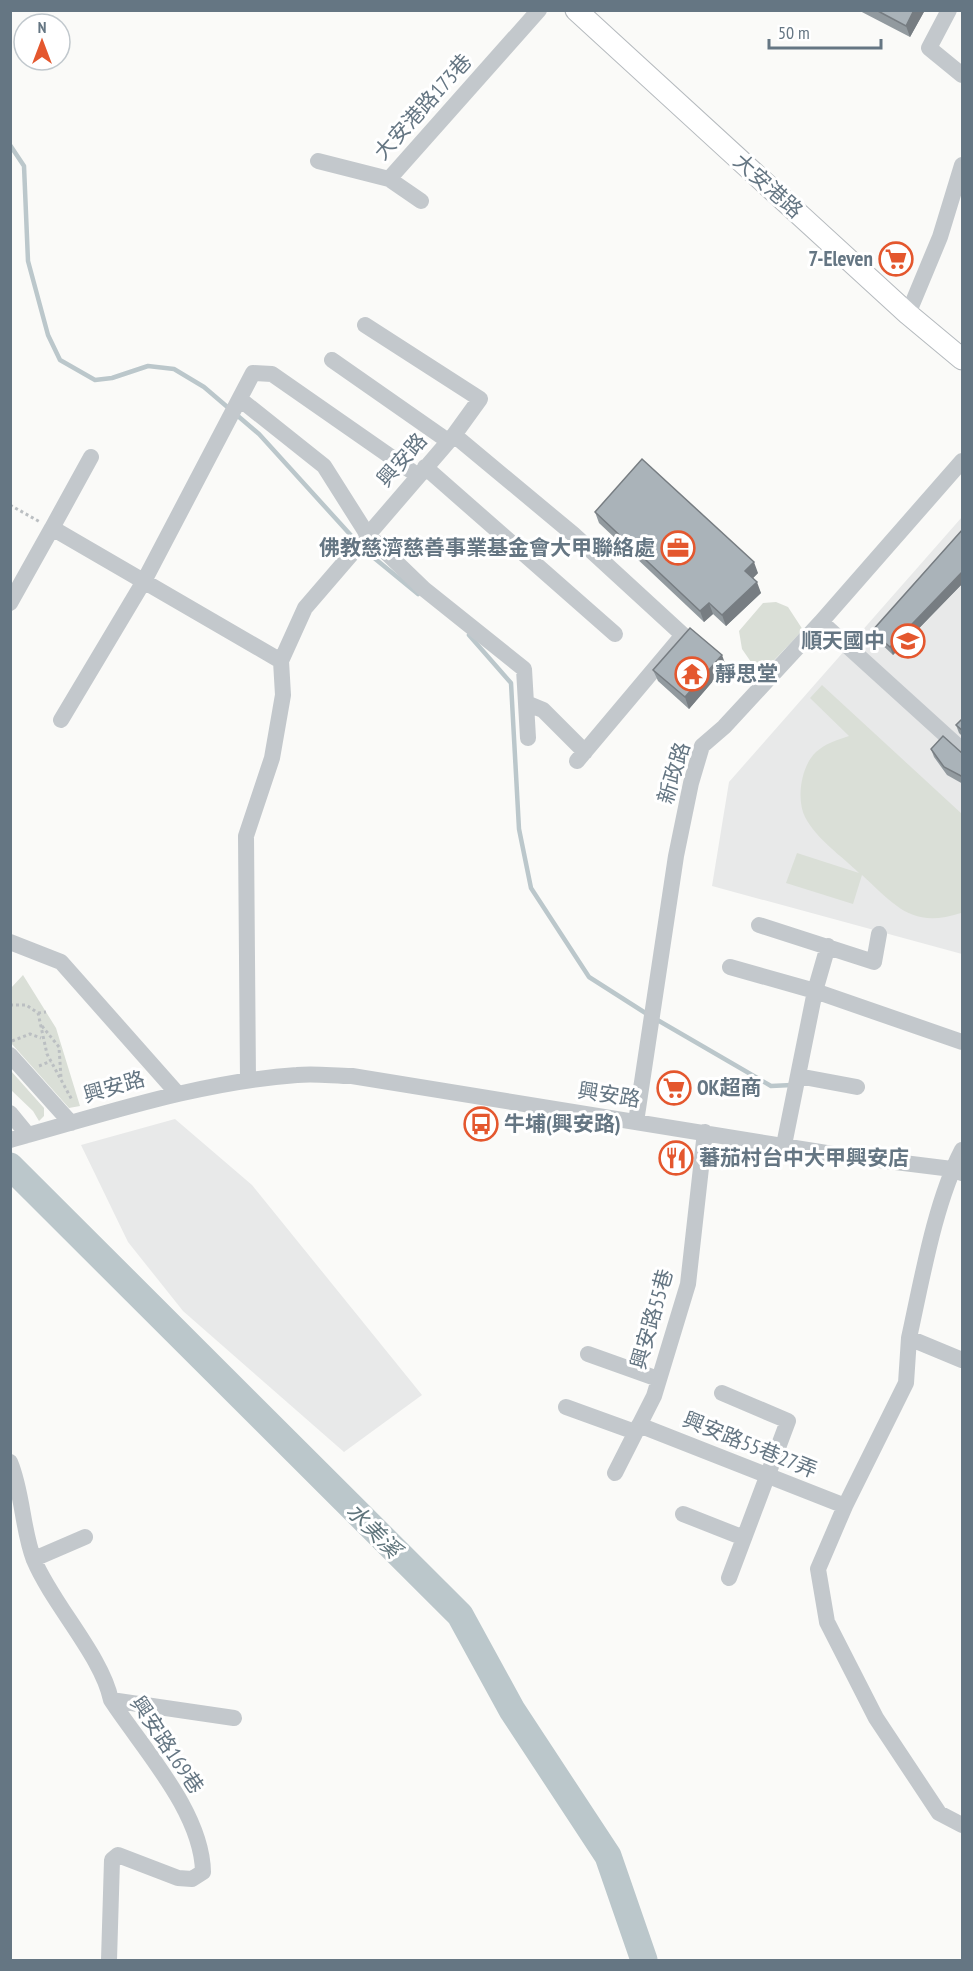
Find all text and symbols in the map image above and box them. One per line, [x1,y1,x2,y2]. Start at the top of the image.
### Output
north arrow [12,12,72,72]
scale bar [769,12,882,50]
text: N [38,17,46,37]
text: 50 m [778,21,810,44]
street label: 大安港路173巷 [368,48,477,165]
street label: 大安港路 [728,147,809,224]
supermarket icon: 7-Eleven [878,241,914,277]
place label: 7-Eleven [808,245,873,272]
street label: 興安路 [371,427,432,492]
office icon: 佛教慈濟慈善事業基金會大甲聯絡處 [660,530,696,566]
place label: 佛教慈濟慈善事業基金會大甲聯絡處 [319,534,655,561]
school or university icon: 順天國中 [890,623,926,659]
place label: 順天國中 [801,627,885,654]
temple icon: 靜思堂 [674,656,710,692]
place label: 靜思堂 [715,660,778,687]
street label: 新政路 [651,739,696,807]
street label: 興安路 [80,1065,148,1108]
supermarket icon: OK超商 [656,1070,692,1106]
place label: OK超商 [697,1074,762,1101]
street label: 興安路 [576,1076,642,1113]
bus stop icon: 牛埔(興安路) [463,1106,499,1142]
place label: 牛埔(興安路) [504,1110,621,1137]
restaurant icon: 蕃茄村台中大甲興安店 [658,1140,694,1176]
place label: 蕃茄村台中大甲興安店 [699,1144,909,1171]
street label: 興安路55巷 [624,1266,679,1372]
street label: 興安路55巷27弄 [679,1405,821,1484]
water label: 水美溪 [341,1497,409,1565]
street label: 興安路169巷 [125,1691,210,1799]

